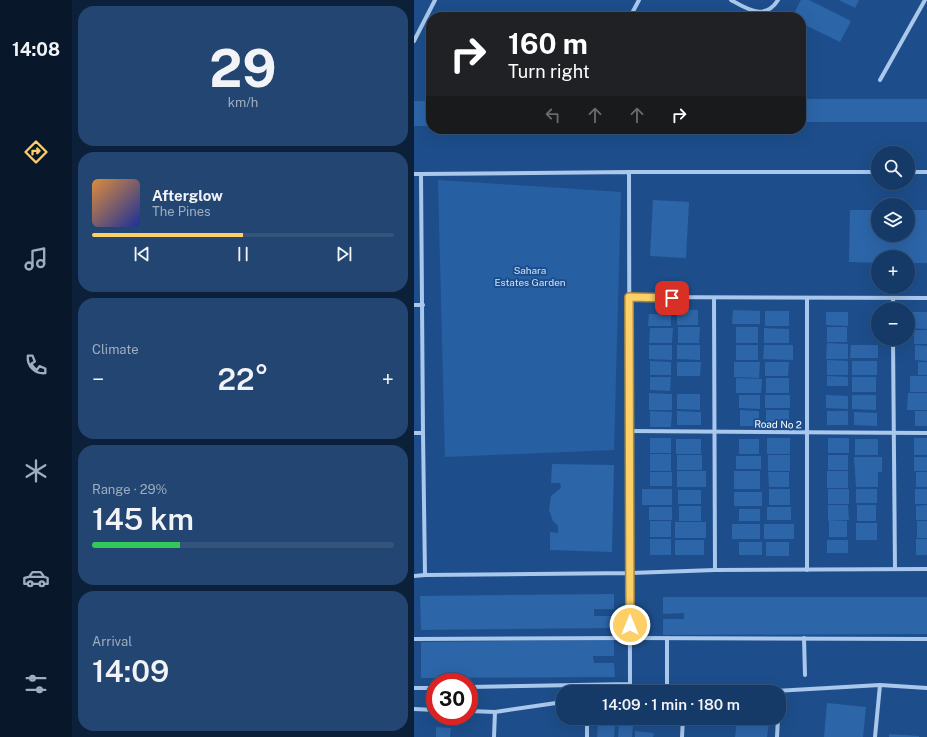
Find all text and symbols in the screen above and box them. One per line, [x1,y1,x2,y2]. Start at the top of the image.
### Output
text: 160 m [508,27,588,60]
icon: right [442,28,494,80]
text: 29 [209,38,277,99]
text: 14:08 [12,39,60,60]
text: Turn right [508,61,590,82]
text: km/h [228,95,258,110]
icon: left [542,104,564,126]
icon: ahead [584,104,606,126]
icon: ahead [626,104,648,126]
icon: right [668,104,690,126]
icon: directions [22,138,50,166]
map controls [871,146,915,346]
button: search [871,146,915,190]
text: Afterglow [152,187,223,204]
button: layers [871,198,915,242]
text: The Pines [152,204,211,219]
icon: previous [131,243,153,265]
icon: pause [232,243,254,265]
icon: next [333,243,355,265]
icon: music [22,245,50,273]
button: + [871,250,915,294]
park label: Sahara Estates Garden [494,264,566,288]
pin [655,281,689,315]
icon: arrive [661,287,683,309]
button: − [871,302,915,346]
text: Climate [92,342,139,357]
icon: phone [22,351,50,379]
text: 22° [217,361,269,397]
text: − [92,366,104,392]
text: + [382,366,394,392]
street label: Road No 2 [754,418,802,430]
icon: climate [22,457,50,485]
text: Range · 29% [92,482,167,497]
text: 145 km [92,501,194,537]
icon: car [22,564,50,592]
position arrow [609,604,651,646]
text: Arrival [92,634,132,649]
text: 14:09 [92,653,169,689]
icon: filters [22,670,50,698]
speed limit sign: 30 [426,673,478,725]
text: 14:09 · 1 min · 180 m [602,696,740,713]

